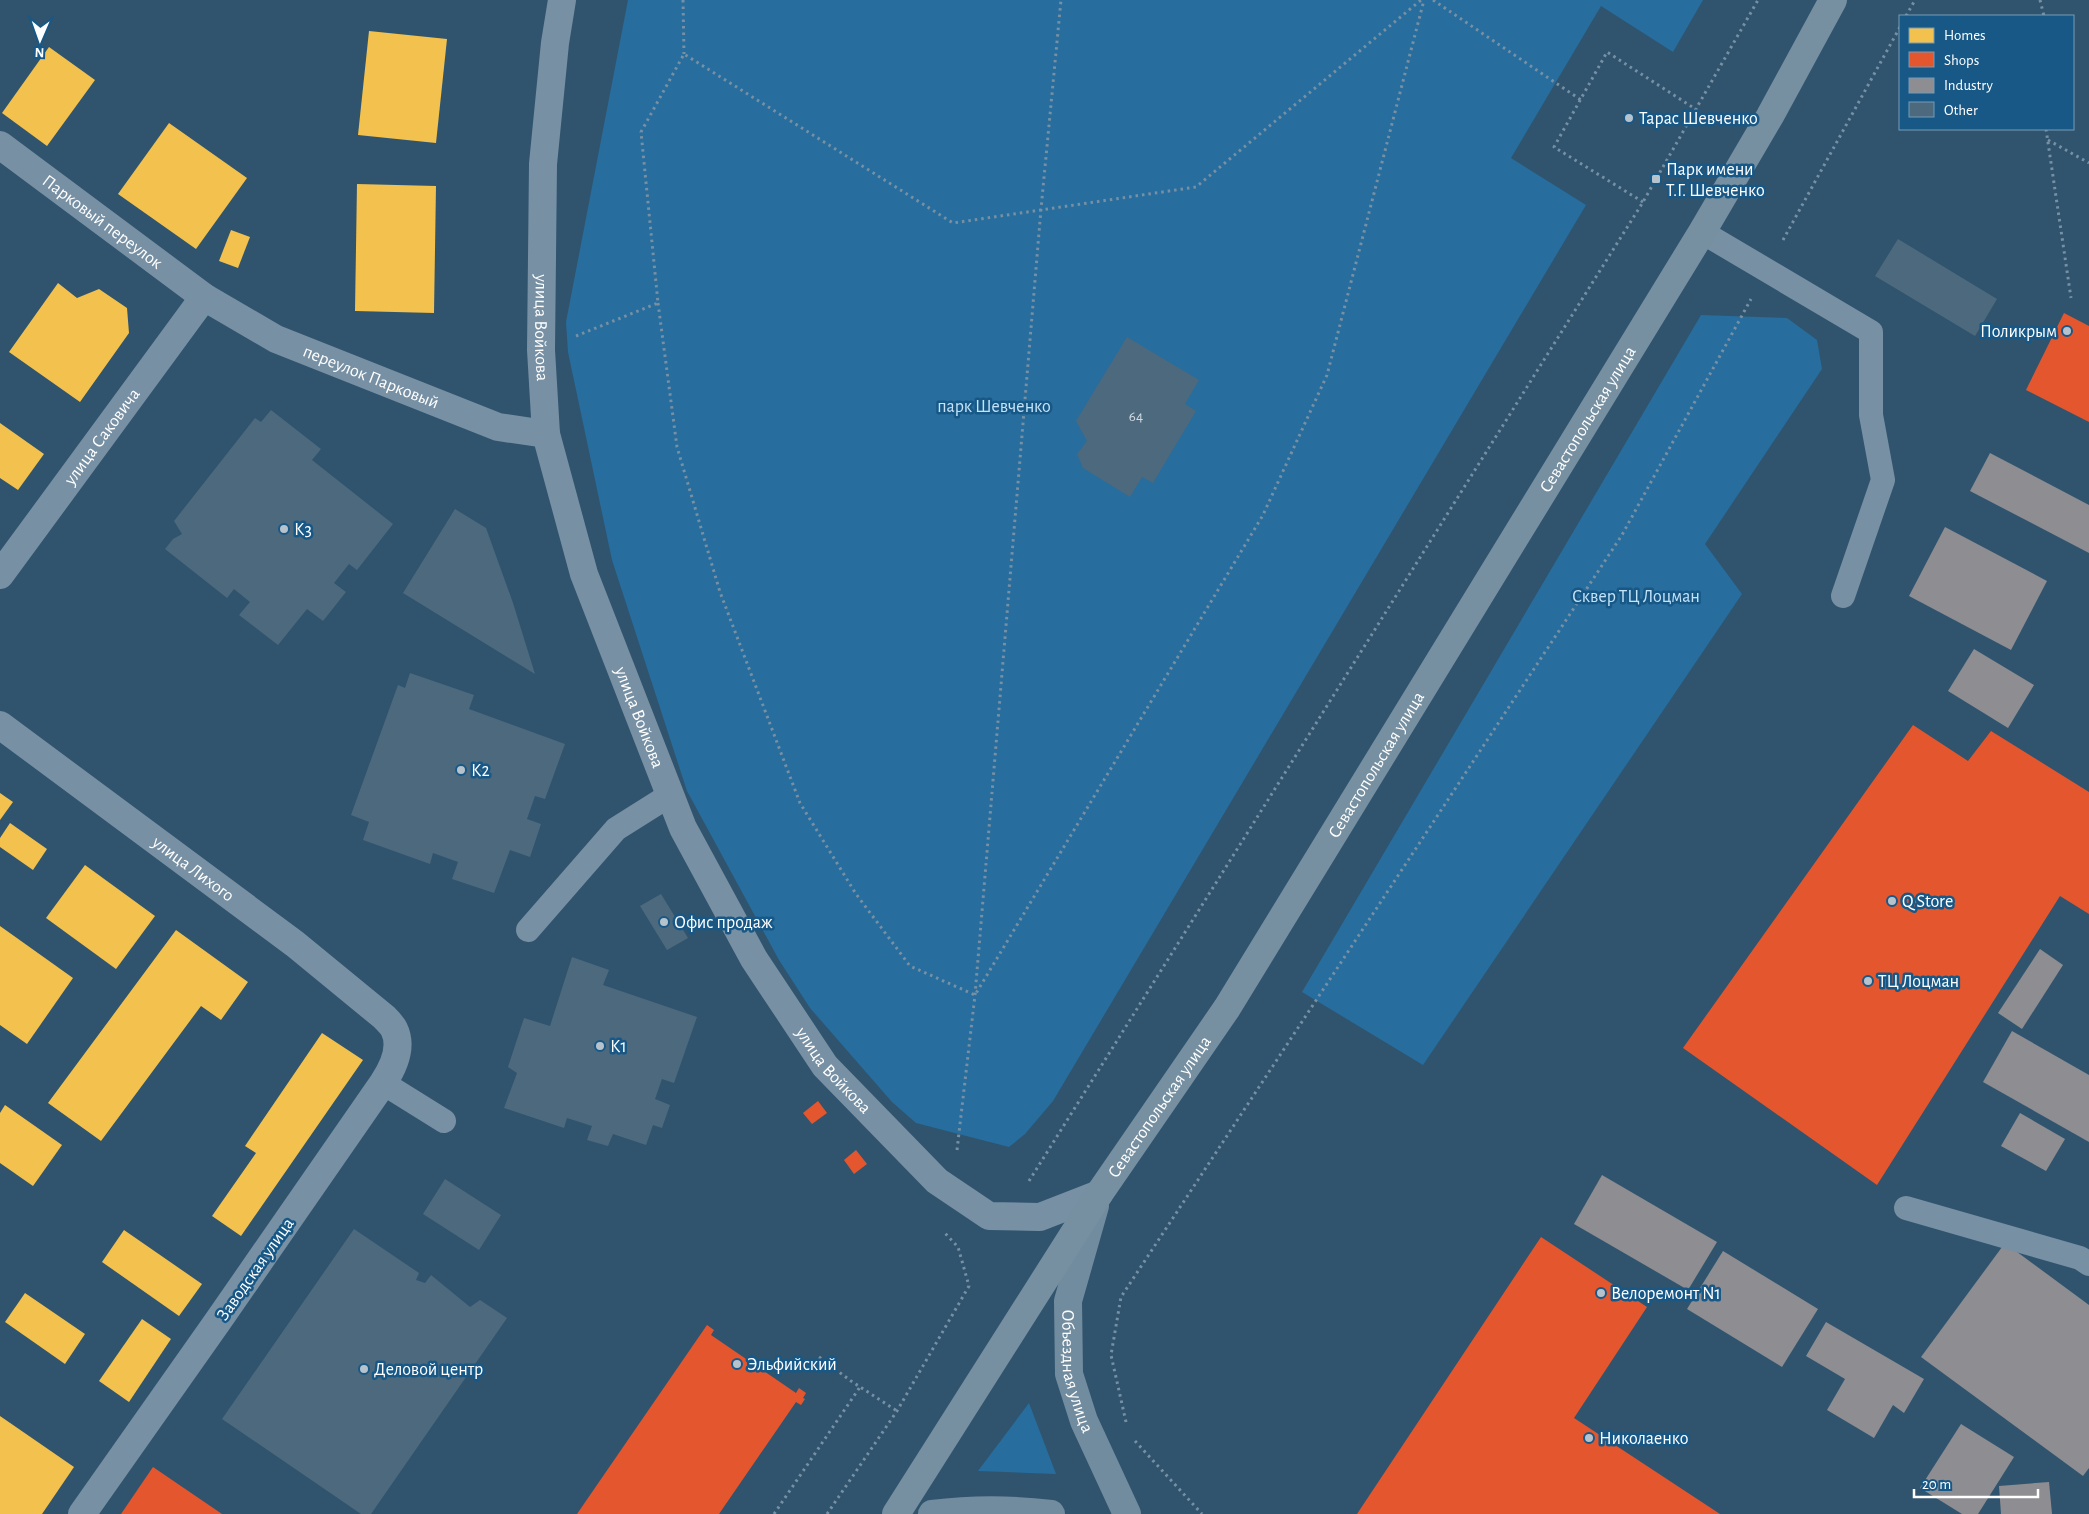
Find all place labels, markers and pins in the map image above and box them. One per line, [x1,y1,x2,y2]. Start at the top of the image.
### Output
place label: Тарас Шевченко [1639,110,1758,128]
marker: Тарас Шевченко [1623,112,1635,124]
place label: Парк имени Т.Г. Шевченко [1666,161,1765,200]
marker: Парк имени Т.Г. Шевченко [1650,173,1662,185]
place label: Поликрым [1980,323,2057,341]
marker: Поликрым [2061,325,2073,337]
place label: К3 [294,521,312,539]
marker: К3 [278,523,290,535]
place label: К2 [471,762,490,780]
marker: К2 [455,764,467,776]
place label: Q Store [1902,893,1953,911]
marker: Q Store [1886,895,1898,907]
place label: Офис продаж [674,914,773,932]
marker: Офис продаж [658,916,670,928]
place label: ТЦ Лоцман [1878,973,1959,991]
marker: ТЦ Лоцман [1862,975,1874,987]
place label: К1 [610,1038,627,1056]
marker: К1 [594,1040,606,1052]
place label: Велоремонт N1 [1611,1285,1721,1303]
marker: Велоремонт N1 [1595,1287,1607,1299]
place label: Эльфийский [747,1356,837,1374]
marker: Эльфийский [731,1358,743,1370]
place label: Деловой центр [374,1361,483,1379]
marker: Деловой центр [358,1363,370,1375]
place label: Николаенко [1599,1430,1688,1448]
marker: Николаенко [1583,1432,1595,1444]

